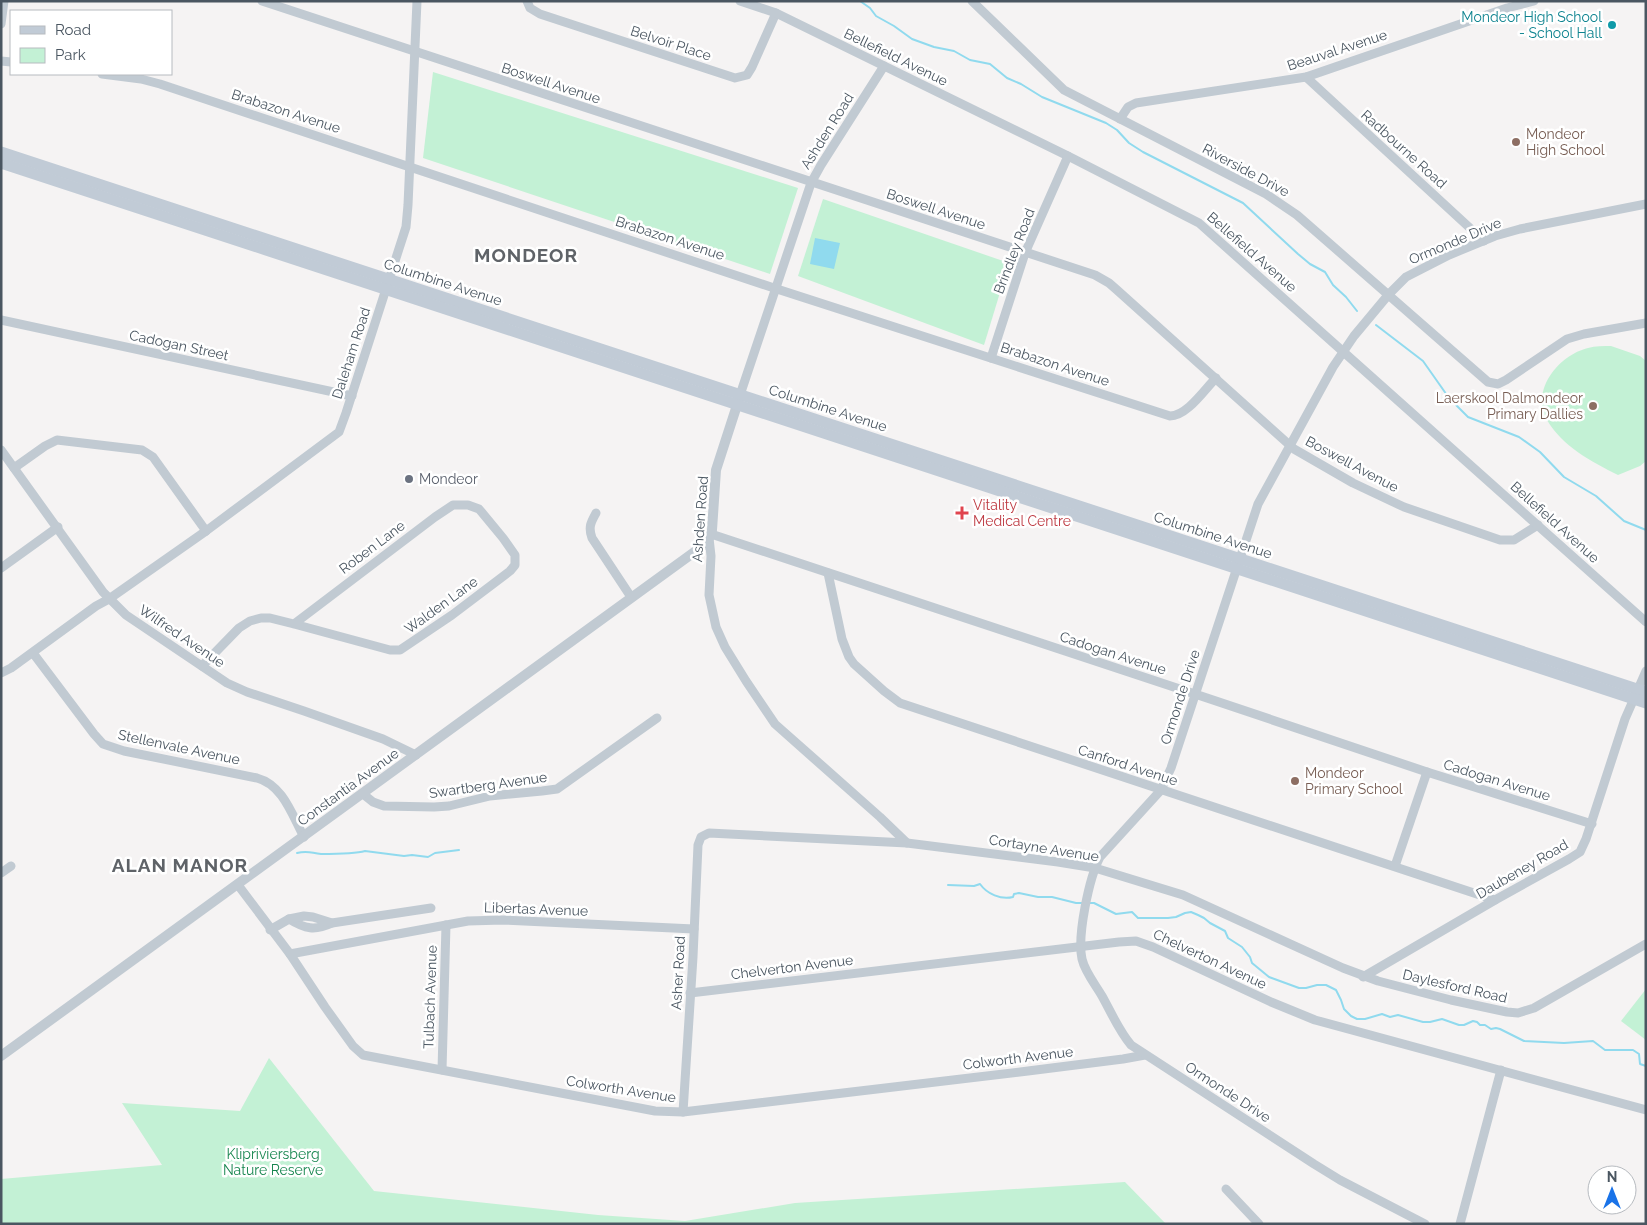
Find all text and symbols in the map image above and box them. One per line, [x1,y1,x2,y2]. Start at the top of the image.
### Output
place label: Mondeor High School - School Hall [1461,9,1602,41]
legend [10,10,172,75]
marker: Mondeor High School - School Hall [1606,19,1618,31]
text: Road [55,21,91,39]
street label: Belvoir Place [629,22,713,64]
street label: Bellefield Avenue [842,25,950,89]
street label: Beauval Avenue [1285,26,1389,74]
text: Park [55,46,86,64]
street label: Boswell Avenue [500,59,602,107]
street label: Brabazon Avenue [230,86,342,136]
street label: Ashden Road [797,90,857,172]
street label: Radbourne Road [1358,107,1450,191]
place label: Mondeor High School [1526,126,1605,158]
marker: Mondeor High School [1510,136,1522,148]
street label: Riverside Drive [1200,140,1292,200]
street label: Boswell Avenue [885,185,987,233]
street label: Brindley Road [990,206,1038,296]
street label: Bellefield Avenue [1204,209,1300,295]
street label: Brabazon Avenue [614,213,726,263]
street label: Ormonde Drive [1406,214,1504,268]
district label: MONDEOR [474,244,578,266]
street label: Columbine Avenue [382,255,504,309]
street label: Daleham Road [329,305,373,401]
street label: Cadogan Street [128,327,230,363]
street label: Brabazon Avenue [999,339,1111,389]
street label: Columbine Avenue [767,381,889,435]
place label: Laerskool Dalmondeor Primary Dallies [1436,390,1583,422]
marker: Laerskool Dalmondeor Primary Dallies [1587,400,1599,412]
street label: Boswell Avenue [1303,433,1401,495]
place label: Mondeor [419,471,478,487]
marker: Mondeor [403,473,415,485]
street label: Ashden Road [689,475,711,563]
street label: Bellefield Avenue [1508,478,1602,566]
place label: Vitality Medical Centre [973,497,1071,529]
marker: Vitality Medical Centre [955,506,969,520]
street label: Columbine Avenue [1152,508,1274,562]
street label: Roben Lane [336,517,408,577]
street label: Walden Lane [401,573,481,637]
street label: Wilfred Avenue [136,601,228,671]
street label: Cadogan Avenue [1058,628,1168,678]
street label: Ormonde Drive [1157,648,1203,746]
street label: Stellenvale Avenue [117,726,241,768]
street label: Canford Avenue [1076,741,1180,789]
street label: Constantia Avenue [294,745,402,829]
street label: Cadogan Avenue [1442,756,1552,804]
place label: Mondeor Primary School [1305,765,1403,797]
street label: Swartberg Avenue [428,769,548,801]
marker: Mondeor Primary School [1289,775,1301,787]
street label: Cortayne Avenue [988,831,1100,865]
street label: Daubeney Road [1473,836,1571,902]
district label: ALAN MANOR [112,854,248,876]
street label: Libertas Avenue [484,899,588,919]
street label: Chelverton Avenue [1151,926,1269,992]
street label: Asher Road [668,936,688,1010]
street label: Tulbach Avenue [420,945,440,1049]
street label: Chelverton Avenue [730,952,854,982]
street label: Daylesford Road [1401,966,1509,1006]
street label: Colworth Avenue [962,1043,1074,1073]
street label: Ormonde Drive [1182,1058,1274,1126]
street label: Colworth Avenue [565,1072,677,1106]
park label: Klipriviersberg Nature Reserve [223,1146,323,1178]
north arrow [1587,1165,1637,1215]
text: N [1607,1169,1617,1185]

